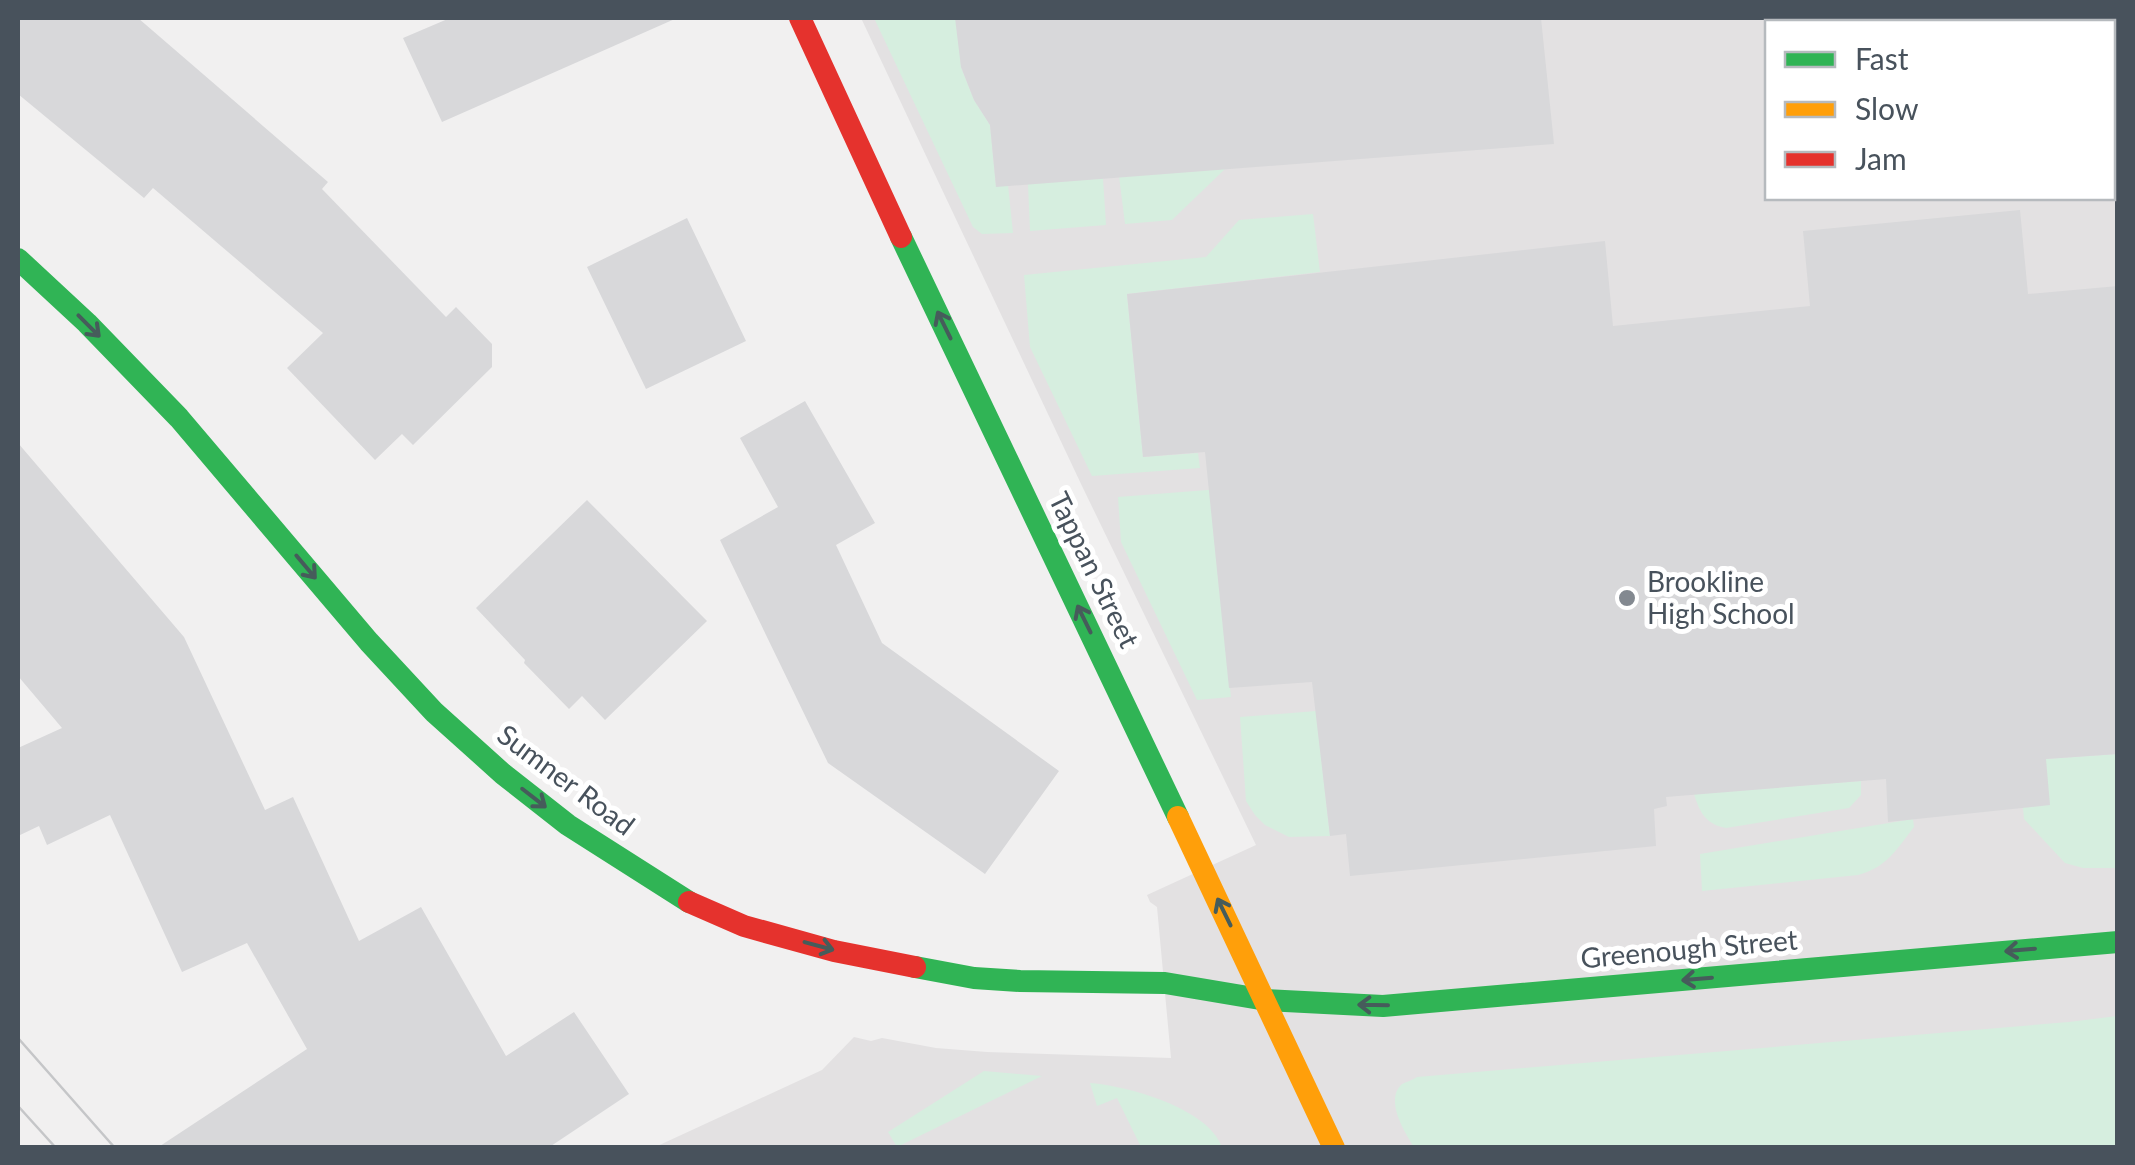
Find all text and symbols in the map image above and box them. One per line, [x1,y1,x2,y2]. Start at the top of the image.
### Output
legend [1765,20,2115,200]
text: Fast [1855,40,1909,76]
text: Slow [1855,90,1919,126]
text: Jam [1855,140,1907,176]
one-way arrow [933,311,952,341]
one-way arrow [76,313,100,337]
street label: Tappan Street [1043,486,1147,653]
one-way arrow [295,554,317,580]
place label: Brookline High School [1647,564,1795,630]
marker: Brookline High School [1616,587,1638,609]
one-way arrow [1073,604,1092,634]
street label: Sumner Road [491,717,642,842]
one-way arrow [520,787,546,809]
one-way arrow [1214,898,1233,927]
street label: Greenough Street [1579,922,1799,974]
one-way arrow [803,938,834,957]
one-way arrow [2005,941,2037,960]
one-way arrow [1681,969,1713,988]
one-way arrow [1357,995,1389,1014]

